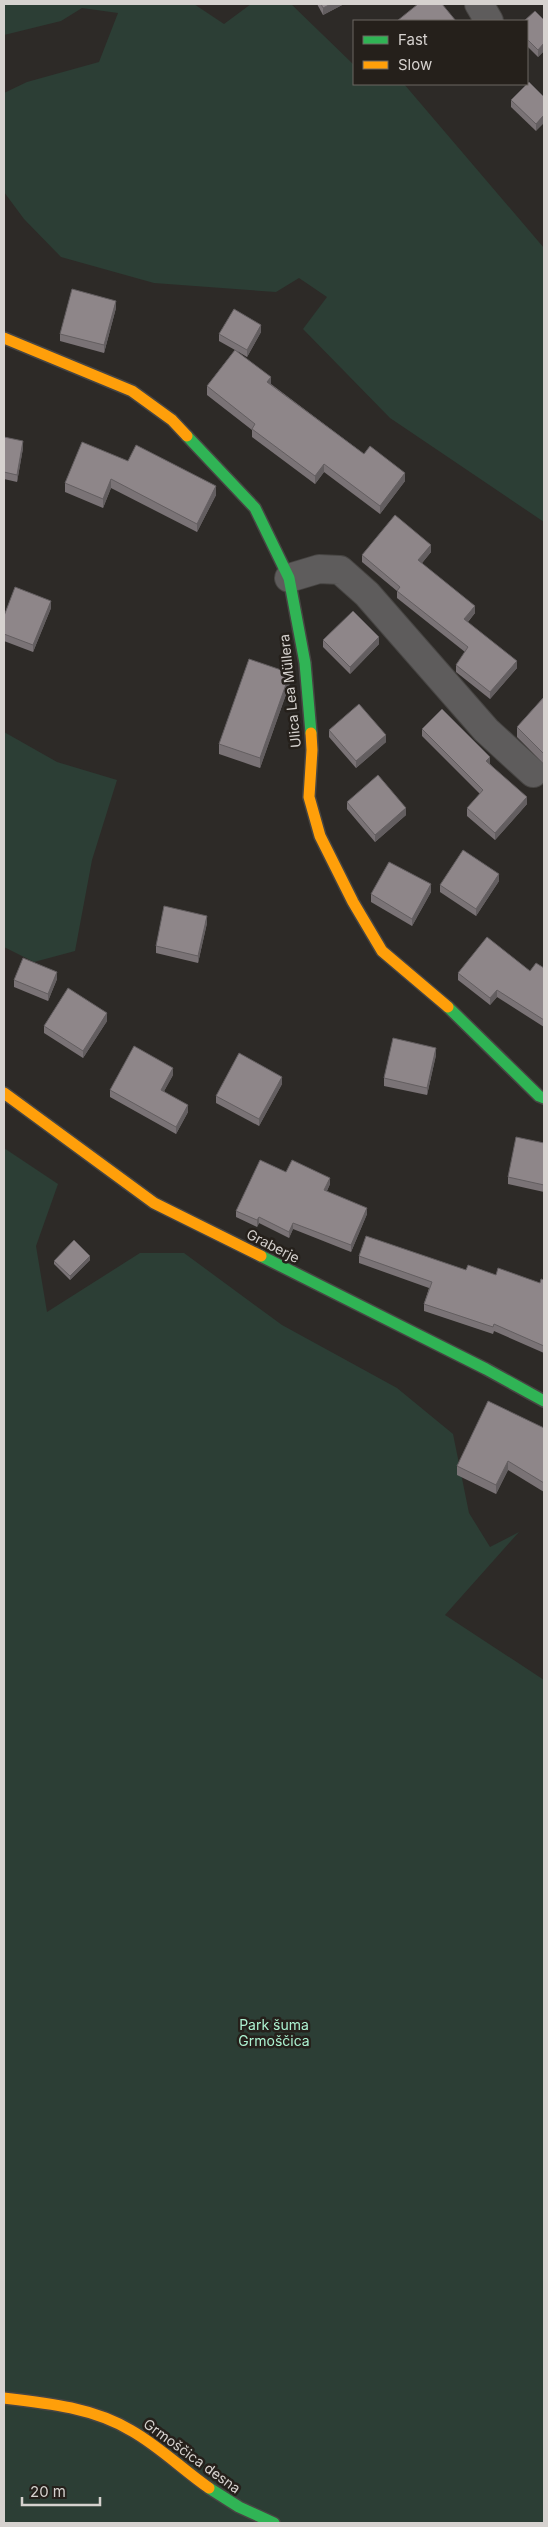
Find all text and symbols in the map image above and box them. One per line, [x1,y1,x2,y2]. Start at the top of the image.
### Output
legend [353,20,528,85]
text: Fast [398,30,428,49]
text: Slow [398,55,432,74]
street label: Ulica Lea Müllera [275,633,304,749]
street label: Graberje [244,1225,303,1266]
park label: Park šuma Grmoščica [238,2016,310,2049]
street label: Grmoščica desna [141,2415,244,2496]
scale bar [22,2474,100,2506]
text: 20 m [30,2482,66,2501]

